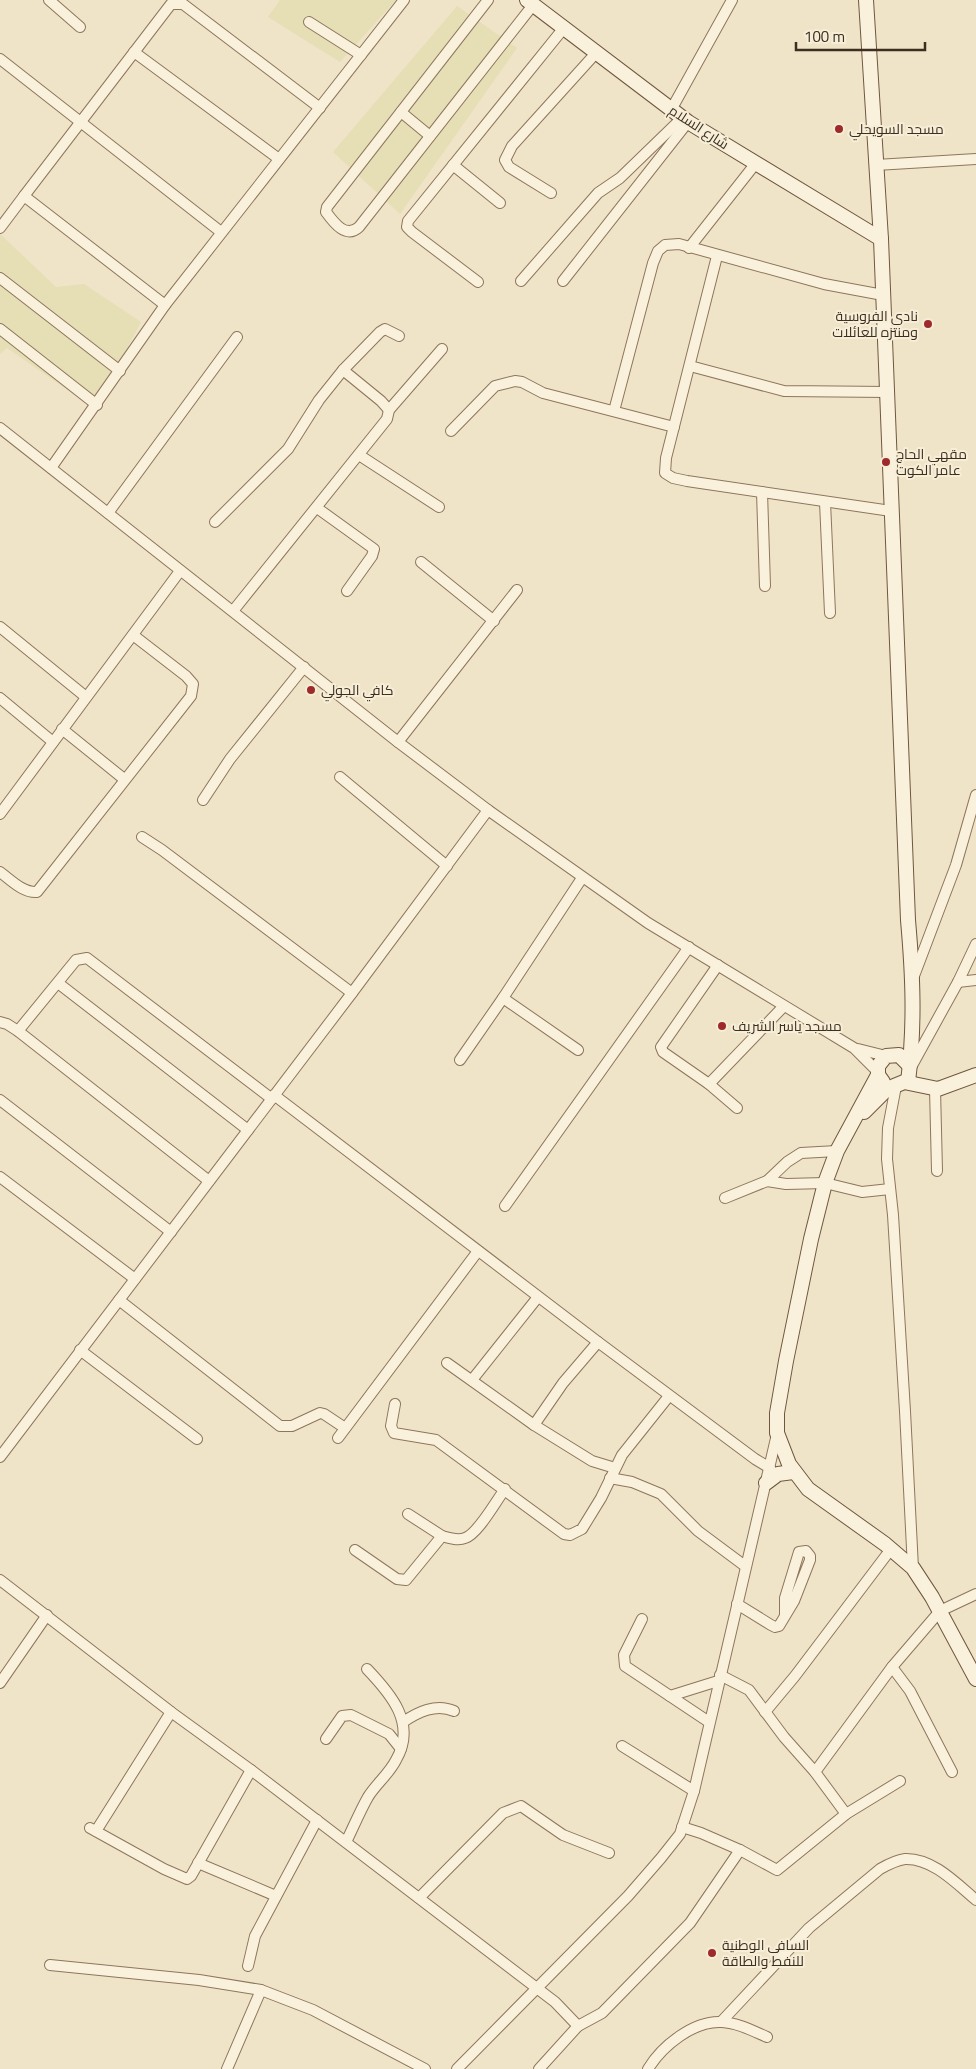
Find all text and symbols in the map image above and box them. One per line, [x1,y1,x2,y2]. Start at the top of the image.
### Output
scale bar [796,20,925,52]
text: 100 m [804,22,845,51]
street label: شارع السلام [663,98,735,156]
place label: مسجد السويحلي [849,116,944,142]
marker: مسجد السويحلي [833,123,845,135]
place label: نادي الفروسية ومنتزه للعائلات [832,303,918,345]
marker: نادي الفروسية ومنتزه للعائلات [922,318,934,330]
place label: مقهي الحاج عامر الكوت [896,441,967,483]
marker: مقهي الحاج عامر الكوت [880,456,892,468]
place label: كافي الجولي [321,677,393,703]
marker: كافي الجولي [305,684,317,696]
place label: مسجد ياسر الشريف [732,1013,842,1039]
marker: مسجد ياسر الشريف [716,1020,728,1032]
place label: السافي الوطنية للنفط والطاقة [722,1932,809,1974]
marker: السافي الوطنية للنفط والطاقة [706,1947,718,1959]

